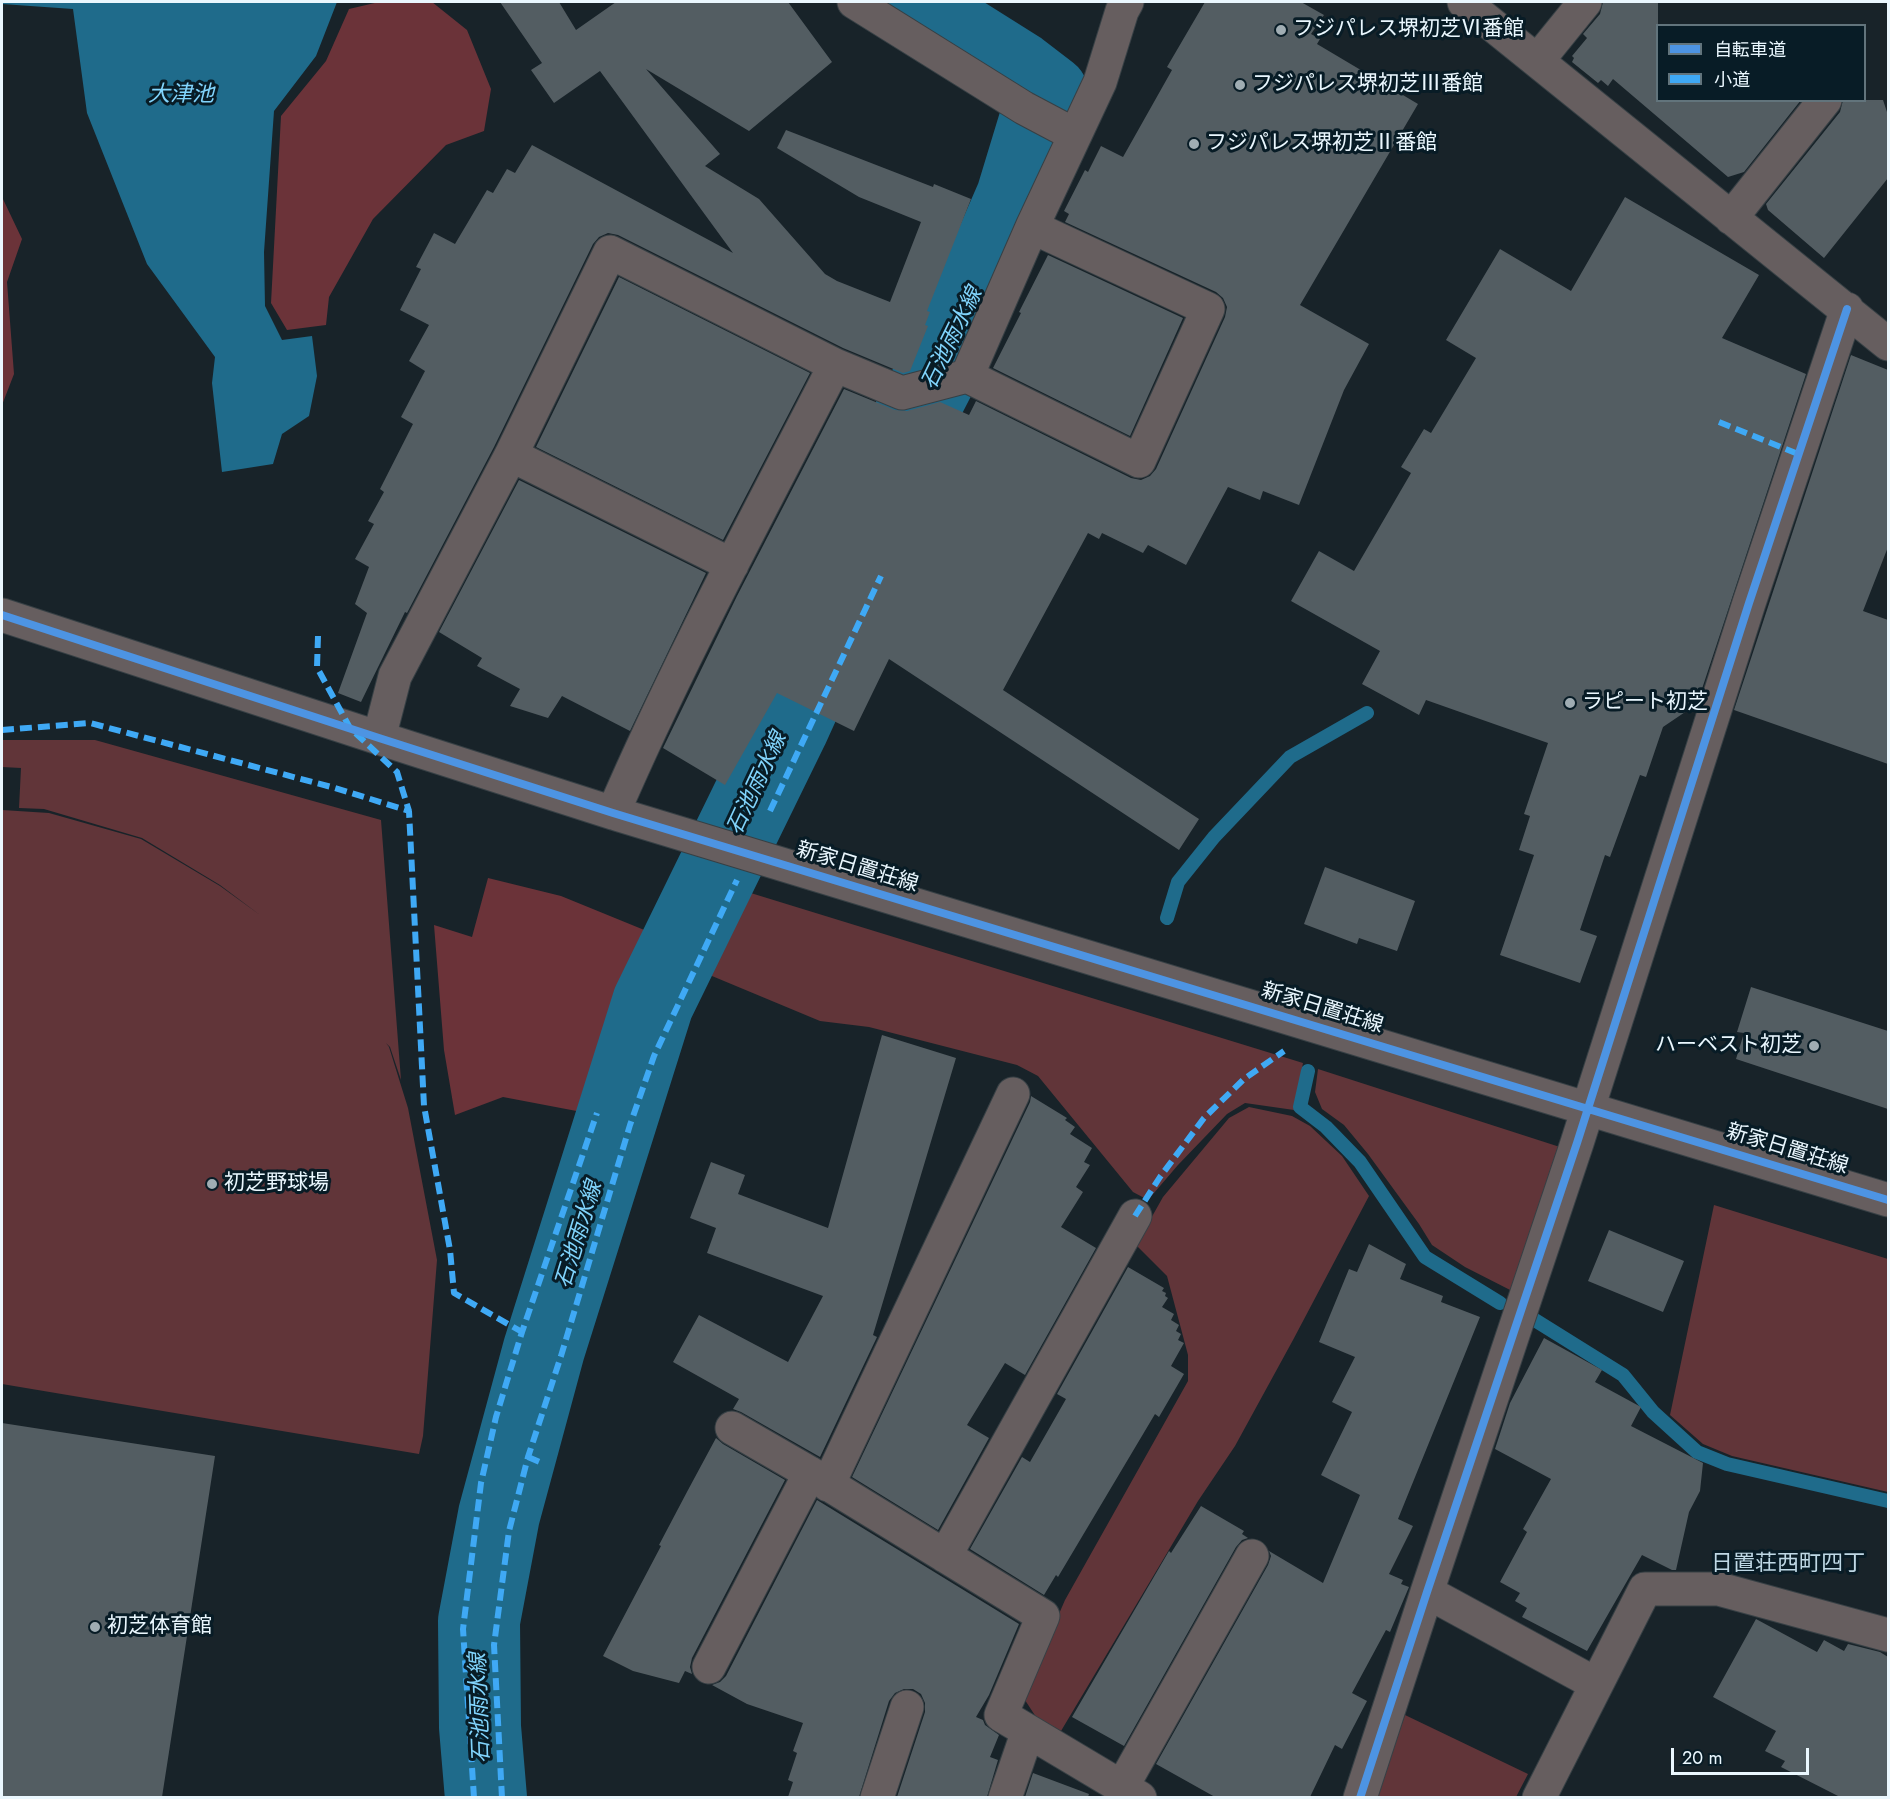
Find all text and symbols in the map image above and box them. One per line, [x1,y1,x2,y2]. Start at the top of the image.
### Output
place label: フジパレス堺初芝Ⅵ番館 [1293,17,1524,43]
marker: フジパレス堺初芝Ⅵ番館 [1274,23,1288,37]
legend [1656,24,1866,102]
text: 自転車道 [1714,37,1786,63]
text: 小道 [1714,67,1750,93]
place label: フジパレス堺初芝Ⅲ番館 [1252,72,1483,98]
marker: フジパレス堺初芝Ⅲ番館 [1233,78,1247,92]
water label: 大津池 [148,83,214,109]
place label: フジパレス堺初芝Ⅱ番館 [1206,131,1437,157]
marker: フジパレス堺初芝Ⅱ番館 [1187,137,1201,151]
water label: 石池雨水線 [917,284,989,394]
place label: ラピート初芝 [1582,690,1708,716]
marker: ラピート初芝 [1563,696,1577,710]
water label: 石池雨水線 [723,729,793,839]
street label: 新家日置荘線 [793,838,921,898]
street label: 新家日置荘線 [1258,979,1386,1039]
place label: ハーベスト初芝 [1655,1033,1802,1059]
marker: ハーベスト初芝 [1807,1039,1821,1053]
street label: 新家日置荘線 [1723,1120,1851,1180]
place label: 初芝野球場 [224,1171,329,1197]
marker: 初芝野球場 [205,1177,219,1191]
water label: 石池雨水線 [551,1179,609,1291]
district label: 日置荘西町四丁 [1711,1552,1865,1578]
place label: 初芝体育館 [107,1614,212,1640]
marker: 初芝体育館 [88,1620,102,1634]
water label: 石池雨水線 [466,1653,496,1763]
scale bar [1674,1736,1812,1774]
text: 20 m [1682,1745,1722,1771]

